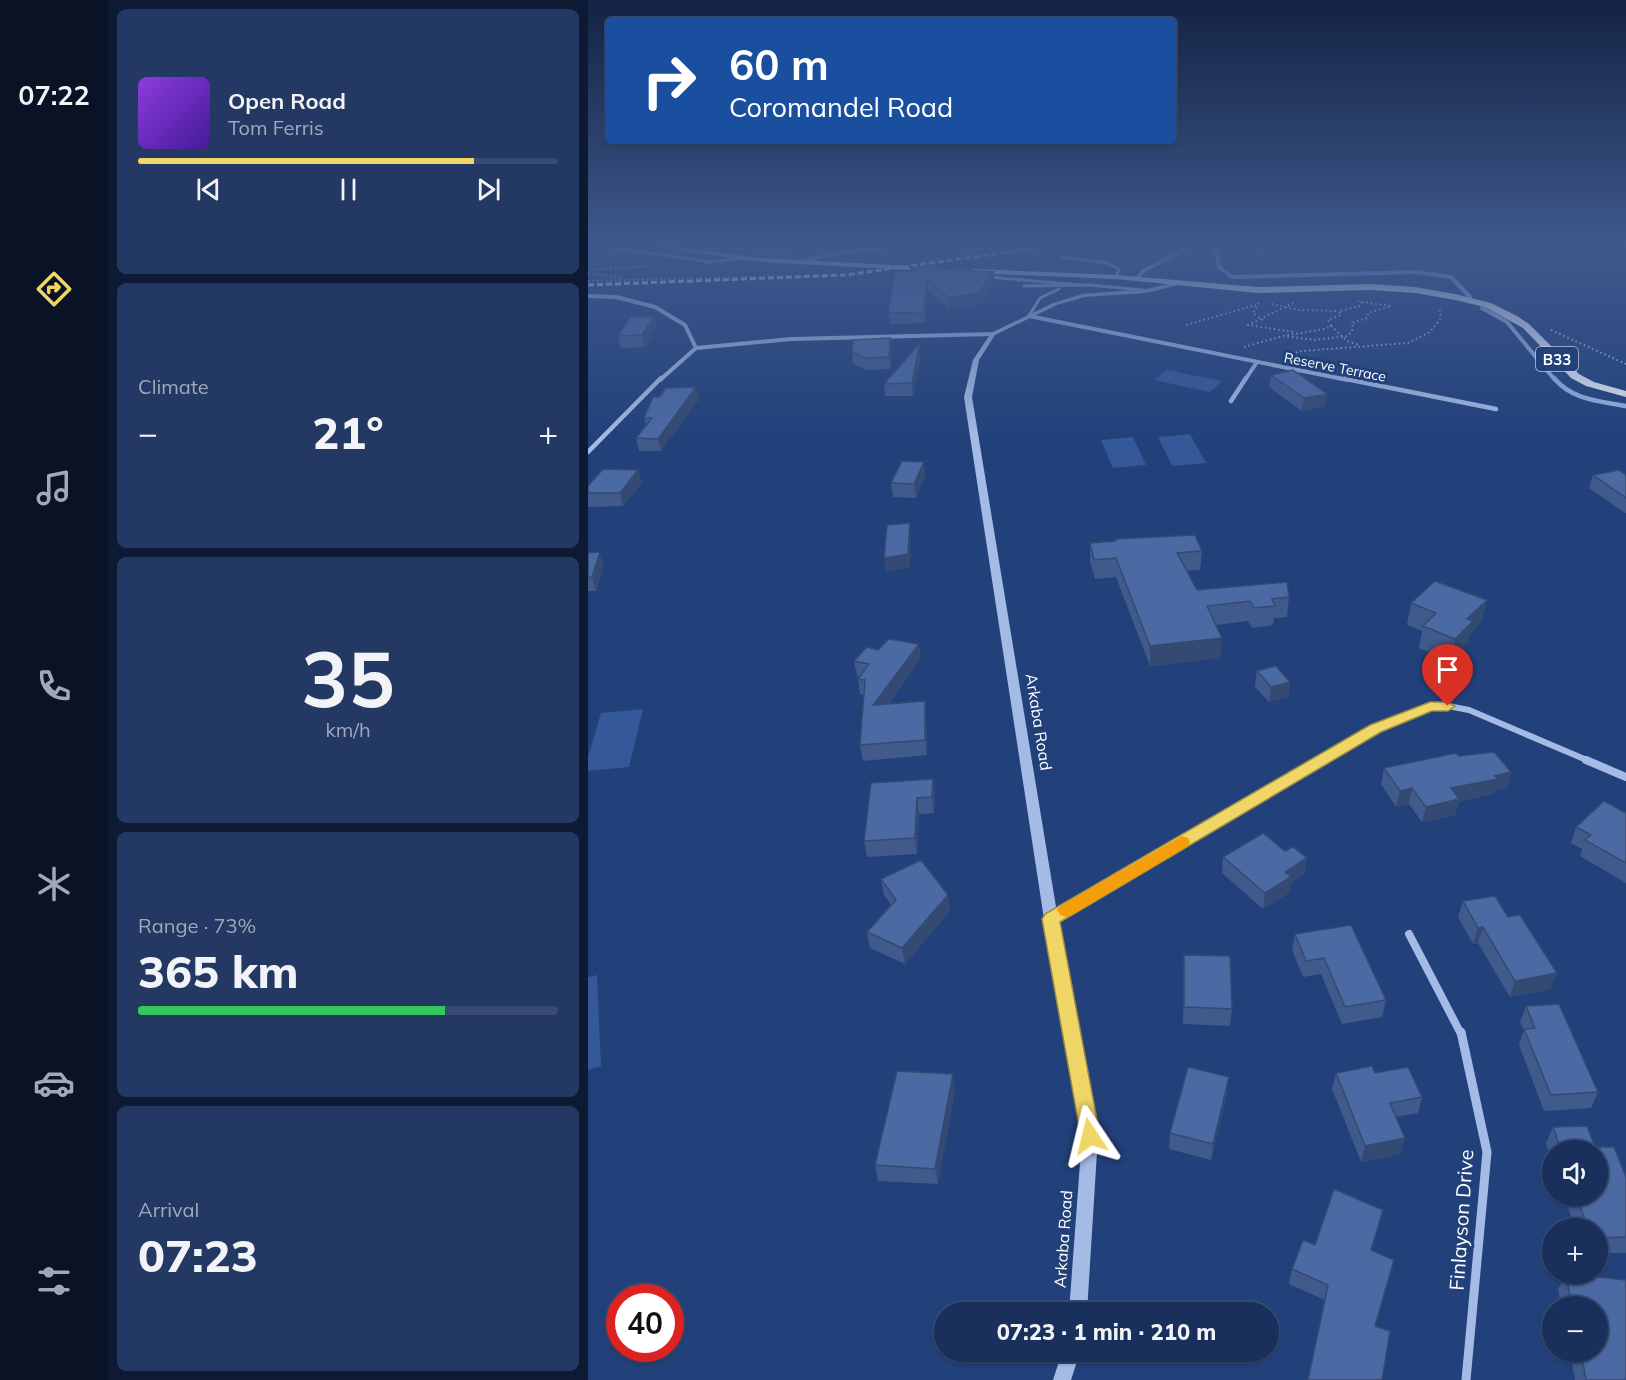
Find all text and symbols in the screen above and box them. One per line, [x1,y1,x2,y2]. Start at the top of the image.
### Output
text: 60 m [729,38,829,91]
icon: right [630,42,708,120]
text: 07:22 [18,78,90,112]
text: Open Road [228,87,346,115]
text: Coromandel Road [729,90,953,124]
text: Tom Ferris [228,115,324,140]
icon: previous [192,173,225,206]
icon: pause [332,173,365,206]
icon: next [472,173,505,206]
icon: directions [33,268,75,310]
road number: B33 [1536,347,1578,371]
street label: Reserve Terrace [1282,348,1388,386]
text: Climate [138,374,209,399]
text: 21° [312,404,384,460]
text: − [138,412,158,453]
text: + [538,412,558,453]
icon: music [33,467,75,509]
text: 35 [301,629,395,727]
pin [1422,644,1473,706]
icon: arrive [1431,653,1464,686]
icon: phone [33,665,75,707]
street label: Arkaba Road [1021,672,1057,772]
text: km/h [325,717,371,742]
icon: climate [33,863,75,905]
text: Range · 73% [138,913,256,938]
text: 365 km [138,943,299,999]
icon: car [33,1062,75,1104]
position arrow [1058,1104,1122,1168]
map controls [1542,1140,1608,1362]
button: sound [1542,1140,1608,1206]
street label: Finlayson Drive [1444,1149,1478,1291]
street label: Arkaba Road [1050,1189,1076,1289]
text: Arrival [138,1197,199,1222]
button: + [1542,1218,1608,1284]
text: 07:23 [138,1227,258,1283]
icon: filters [33,1260,75,1302]
speed limit sign: 40 [606,1284,684,1362]
button: − [1542,1296,1608,1362]
text: 07:23 · 1 min · 210 m [997,1318,1216,1346]

